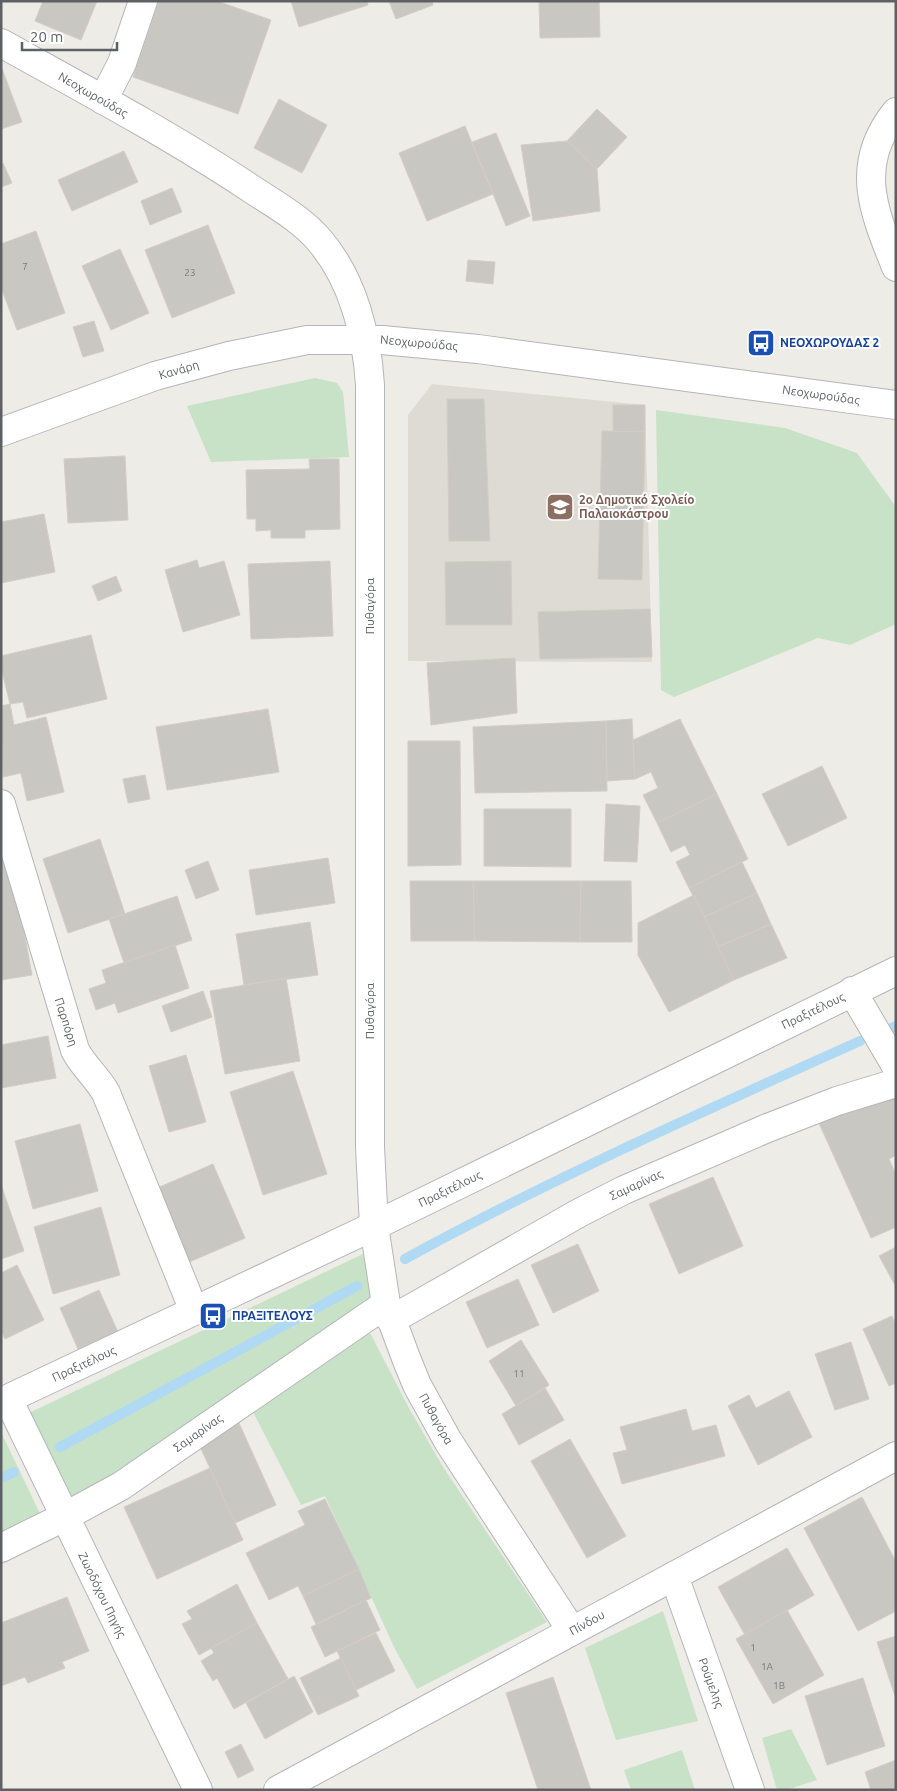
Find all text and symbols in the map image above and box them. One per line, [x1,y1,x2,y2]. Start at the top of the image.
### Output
scale bar [22,20,118,52]
text: 20 m [30,28,63,45]
street label: Νεοχωρούδας [56,69,131,121]
house number: 7 [22,261,28,272]
house number: 23 [184,267,196,278]
bus stop icon: ΝΕΟΧΩΡΟΥΔΑΣ 2 [746,328,776,358]
street label: Νεοχωρούδας [380,333,459,353]
place label: ΝΕΟΧΩΡΟΥΔΑΣ 2 [780,336,880,349]
street label: Κανάρη [157,358,200,381]
street label: Νεοχωρούδας [781,383,861,407]
school or university icon: 2ο Δημοτικό Σχολείο Παλαιοκάστρου [545,492,575,522]
place label: 2ο Δημοτικό Σχολείο Παλαιοκάστρου [579,493,695,520]
street label: Πυθαγόρα [363,578,376,634]
street label: Πυθαγόρα [363,983,376,1039]
street label: Πραξιτέλους [779,989,847,1032]
street label: Παρπόρη [53,996,80,1048]
street label: Σαμαρίνας [607,1166,665,1203]
street label: Πραξιτέλους [416,1167,484,1210]
bus stop icon: ΠΡΑΞΙΤΕΛΟΥΣ [198,1301,228,1331]
place label: ΠΡΑΞΙΤΕΛΟΥΣ [232,1309,313,1322]
street label: Πραξιτέλους [50,1343,119,1385]
house number: 11 [513,1368,525,1379]
street label: Πυθαγόρα [417,1391,456,1447]
street label: Σαμαρίνας [171,1411,226,1455]
street label: Ζωοδόχου Πηγής [75,1550,129,1641]
street label: Πίνδου [567,1608,607,1638]
house number: 1 [750,1642,756,1653]
street label: Ρούμελης [695,1656,727,1710]
house number: 1A [761,1661,774,1672]
house number: 1B [773,1680,785,1691]

